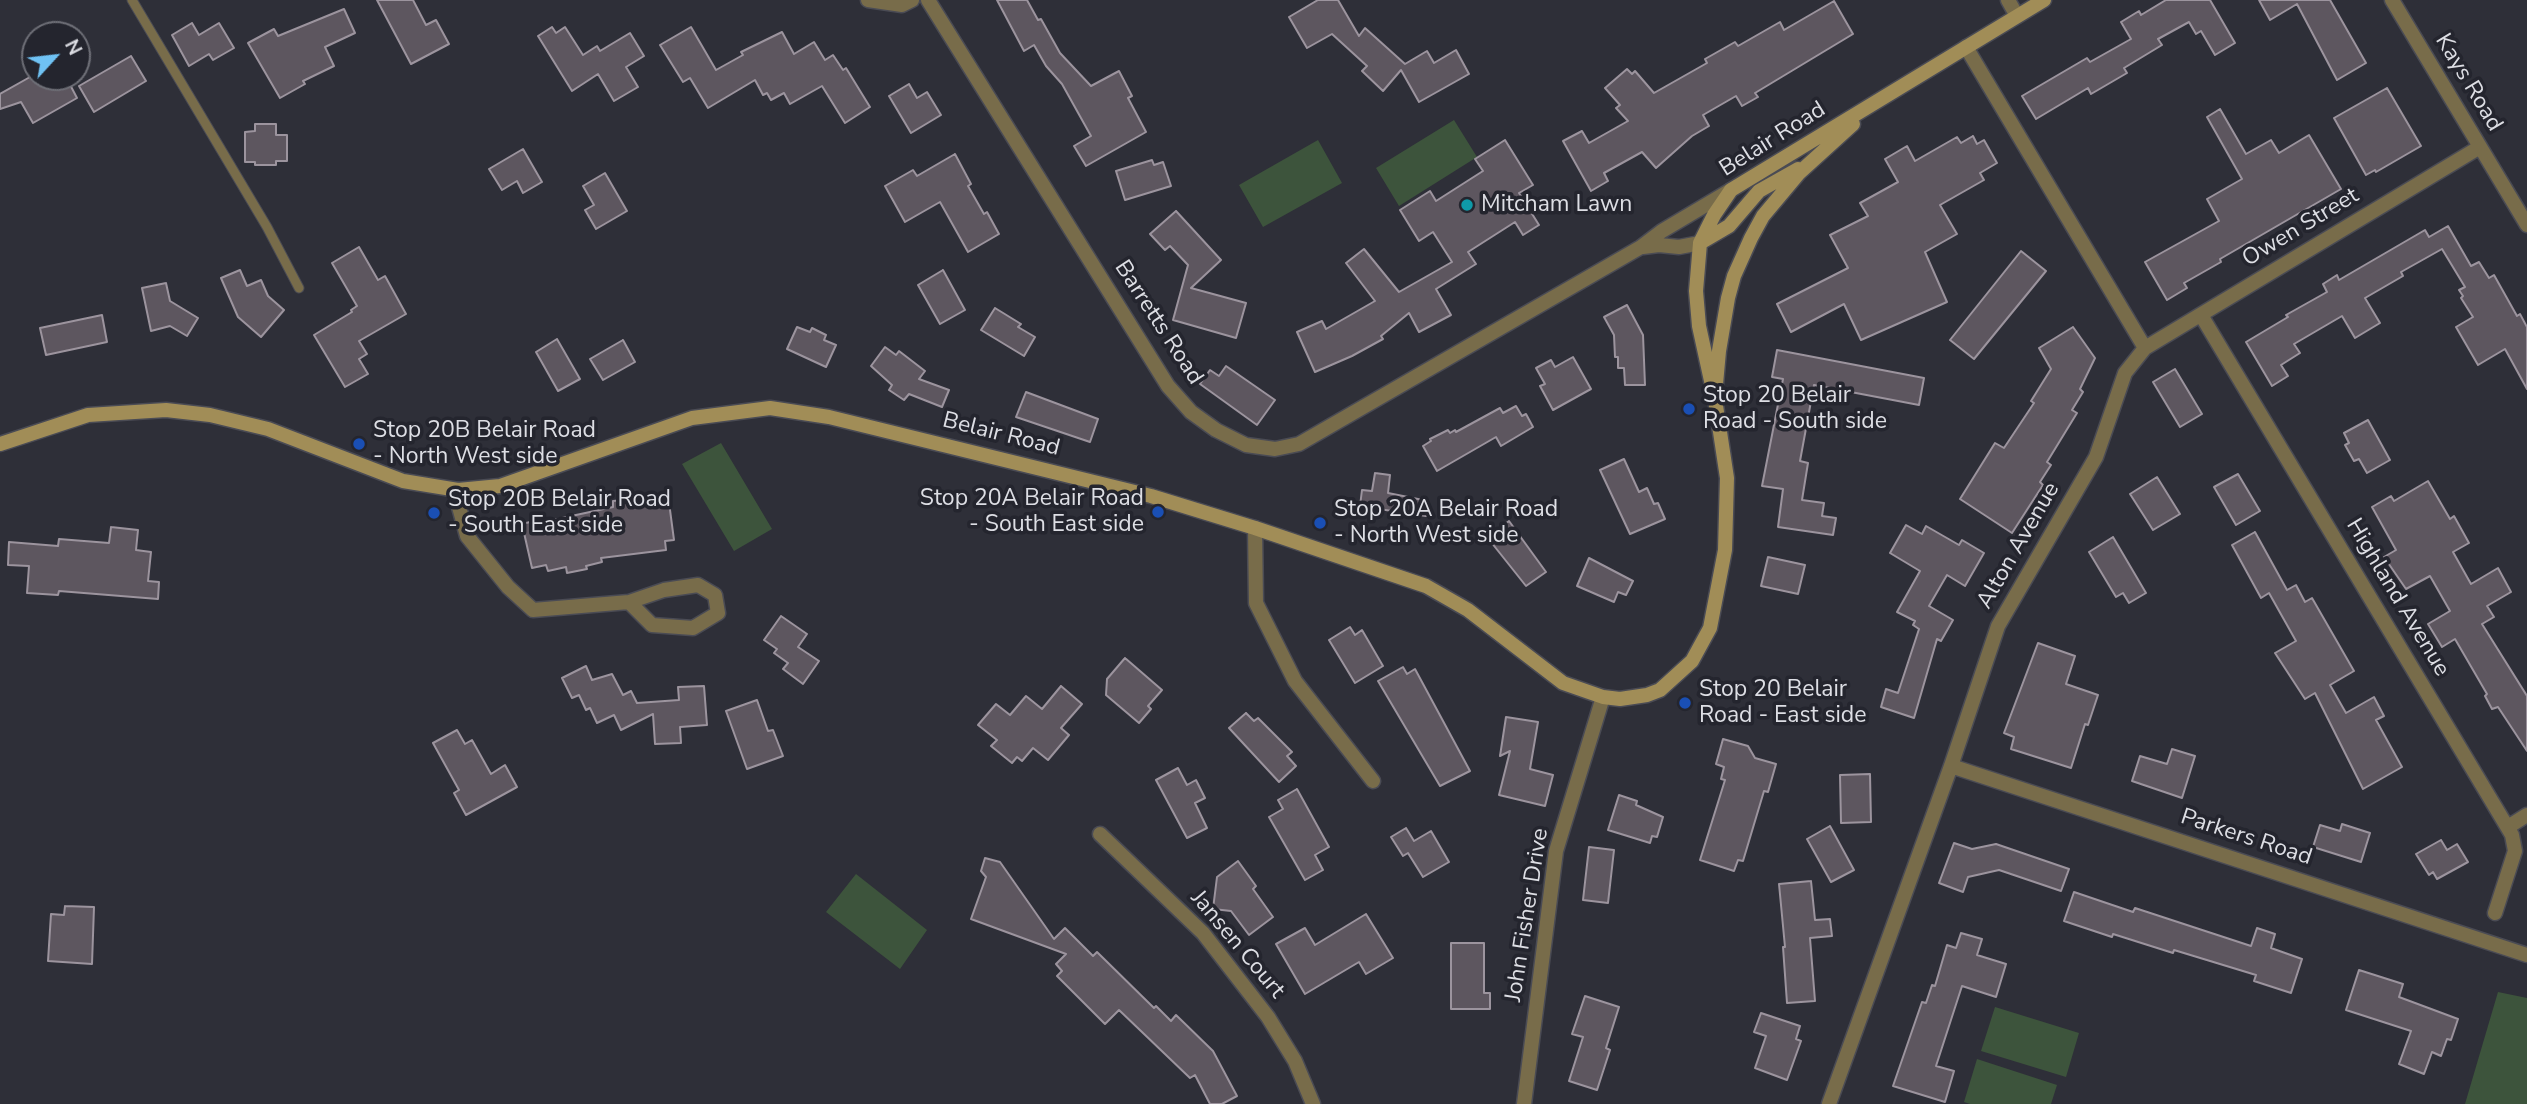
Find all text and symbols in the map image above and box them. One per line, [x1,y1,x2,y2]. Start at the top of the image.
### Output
north arrow [21,21,91,91]
street label: Kays Road [2428,29,2508,137]
text: N [58,35,88,60]
street label: Belair Road [1715,97,1831,183]
street label: Owen Street [2238,182,2364,274]
place label: Mitcham Lawn [1481,191,1632,219]
marker: Mitcham Lawn [1459,197,1475,213]
street label: Barretts Road [1108,256,1208,390]
place label: Stop 20 Belair Road - South side [1703,382,1887,436]
marker: Stop 20 Belair Road - South side [1681,401,1697,417]
street label: Belair Road [940,407,1062,463]
place label: Stop 20B Belair Road - North West side [373,417,596,471]
marker: Stop 20B Belair Road - North West side [351,436,367,452]
street label: Alton Avenue [1972,478,2066,614]
place label: Stop 20A Belair Road - South East side [920,485,1144,539]
place label: Stop 20B Belair Road - South East side [448,486,671,540]
place label: Stop 20A Belair Road - North West side [1334,496,1558,550]
marker: Stop 20A Belair Road - South East side [1150,504,1166,520]
marker: Stop 20B Belair Road - South East side [426,505,442,521]
street label: Highland Avenue [2339,514,2455,682]
marker: Stop 20A Belair Road - North West side [1312,515,1328,531]
place label: Stop 20 Belair Road - East side [1699,676,1866,730]
marker: Stop 20 Belair Road - East side [1677,695,1693,711]
street label: Parkers Road [2177,804,2315,872]
street label: John Fisher Drive [1501,826,1555,1004]
street label: Jansen Court [1184,885,1290,1005]

